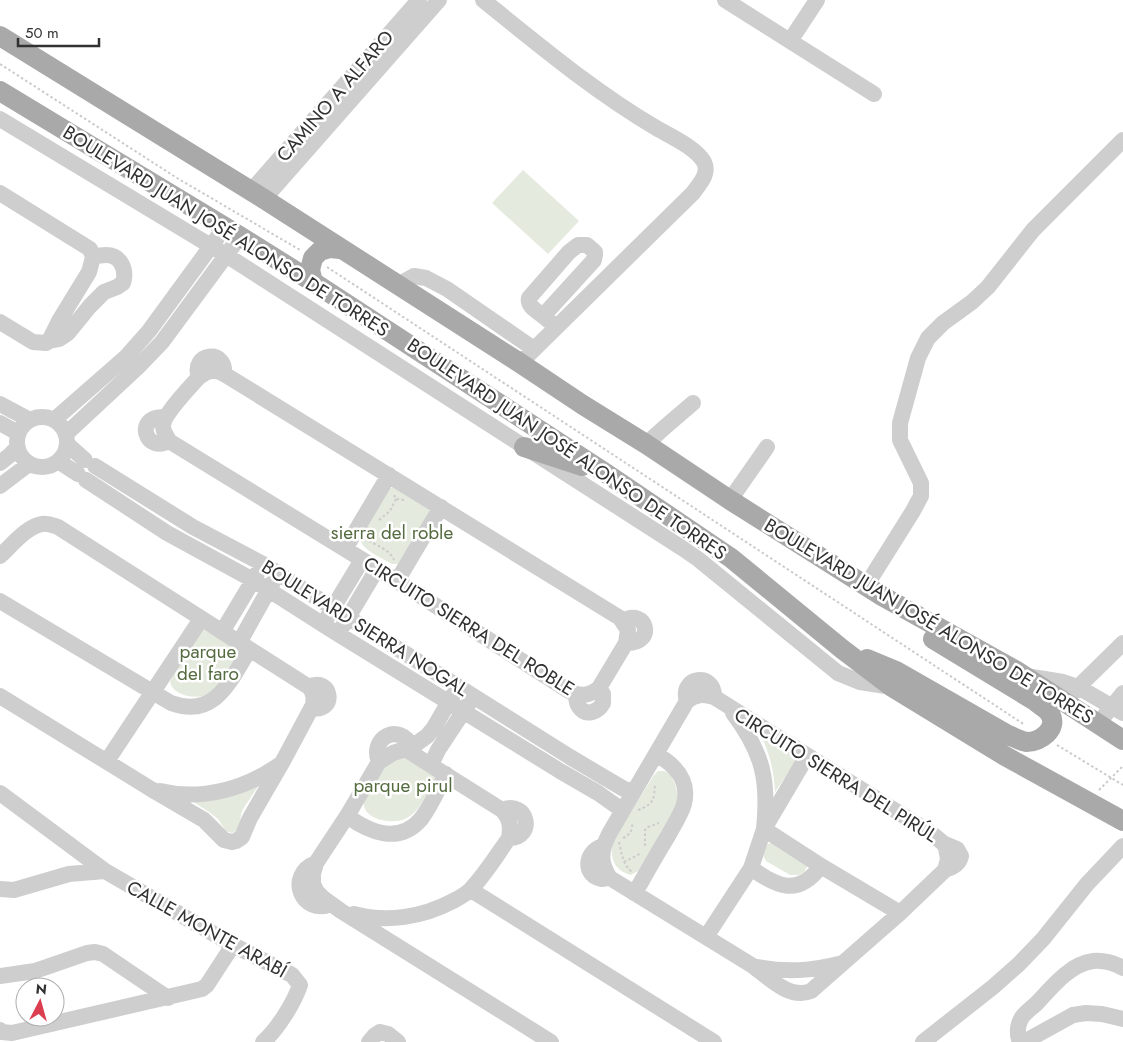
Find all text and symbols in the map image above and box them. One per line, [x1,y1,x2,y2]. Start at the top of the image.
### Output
scale bar [18,15,99,47]
text: 50 m [25,22,59,44]
street label: CAMINO A ALFARO [270,24,400,168]
street label: BOULEVARD JUAN JOSÉ ALONSO DE TORRES [58,119,394,343]
street label: BOULEVARD JUAN JOSÉ ALONSO DE TORRES [402,332,732,566]
street label: BOULEVARD JUAN JOSÉ ALONSO DE TORRES [759,512,1099,730]
park label: sierra del roble [331,519,453,546]
street label: CIRCUITO SIERRA DEL ROBLE [358,550,580,702]
street label: BOULEVARD SIERRA NOGAL [257,553,474,703]
park label: parque del faro [177,638,239,687]
street label: CIRCUITO SIERRA DEL PIRÚL [729,701,943,849]
park label: parque pirul [353,772,453,799]
street label: CALLE MONTE ARABÍ [122,874,292,985]
north arrow [15,977,65,1027]
text: N [35,979,48,1000]

